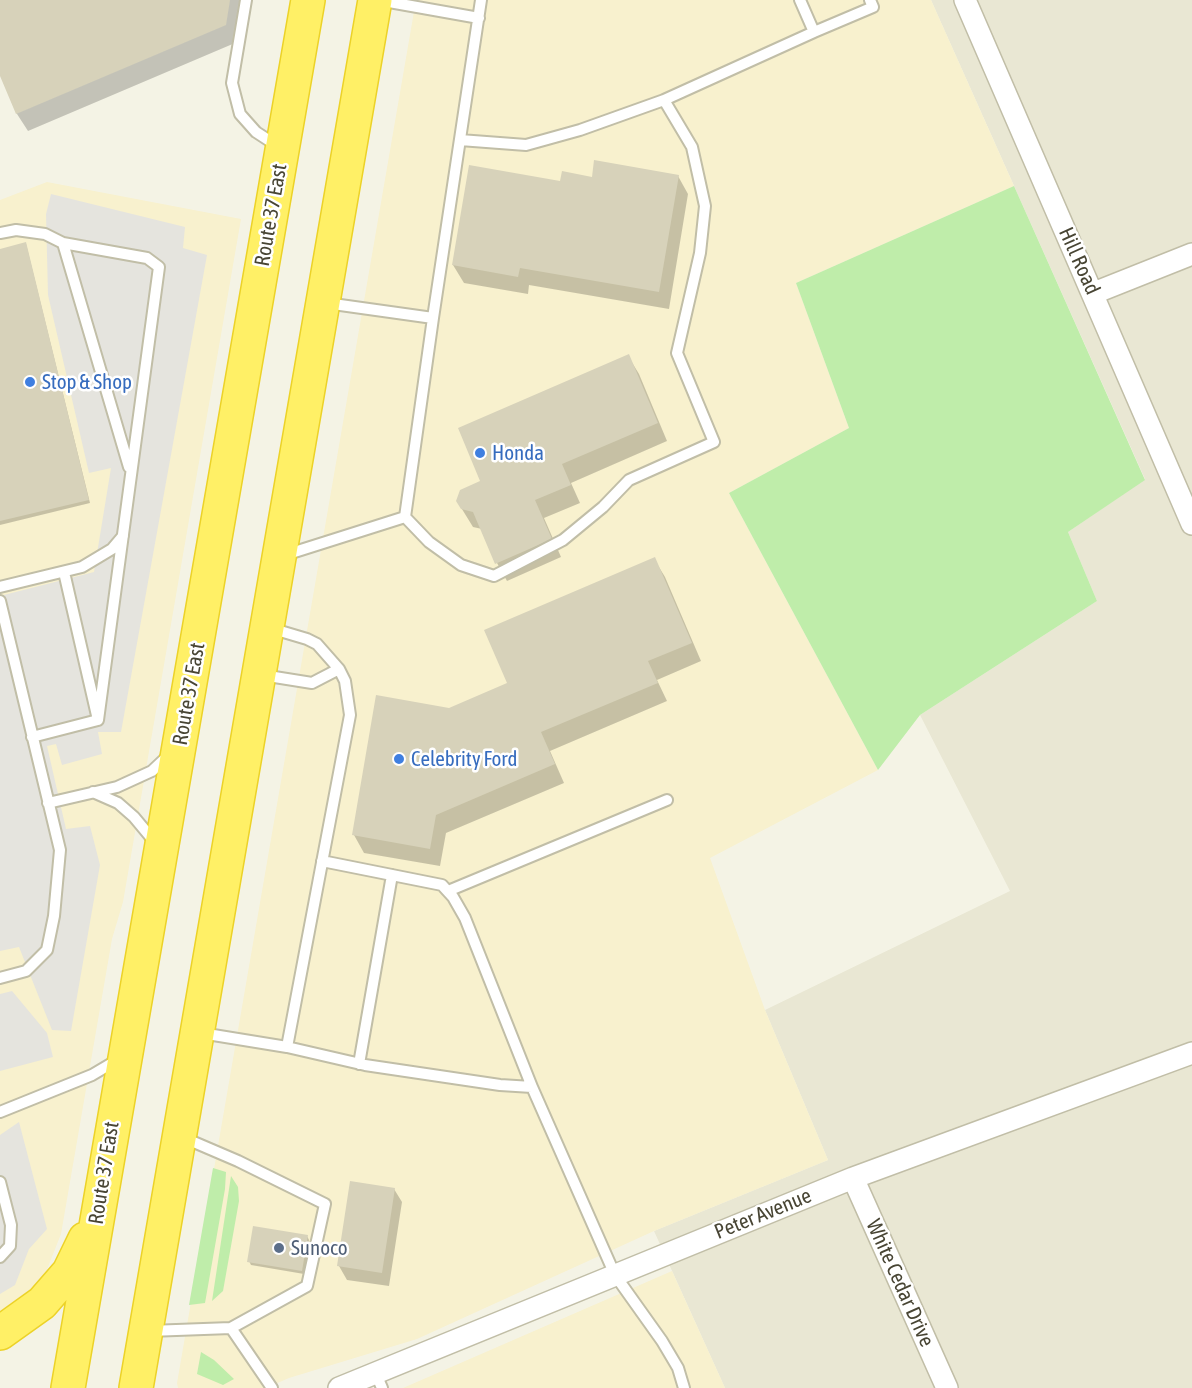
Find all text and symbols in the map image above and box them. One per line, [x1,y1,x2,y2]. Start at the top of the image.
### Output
street label: Route 37 East [250,162,292,268]
street label: Hill Road [1053,223,1105,299]
place label: Stop & Shop [42,369,132,395]
marker: Stop & Shop [23,375,37,389]
place label: Honda [492,440,544,466]
marker: Honda [473,446,487,460]
street label: Route 37 East [168,641,210,747]
place label: Celebrity Ford [411,746,517,772]
marker: Celebrity Ford [392,752,406,766]
street label: Route 37 East [83,1120,125,1226]
street label: Peter Avenue [711,1183,815,1245]
street label: White Cedar Drive [861,1215,939,1351]
place label: Sunoco [291,1235,348,1261]
marker: Sunoco [272,1241,286,1255]

